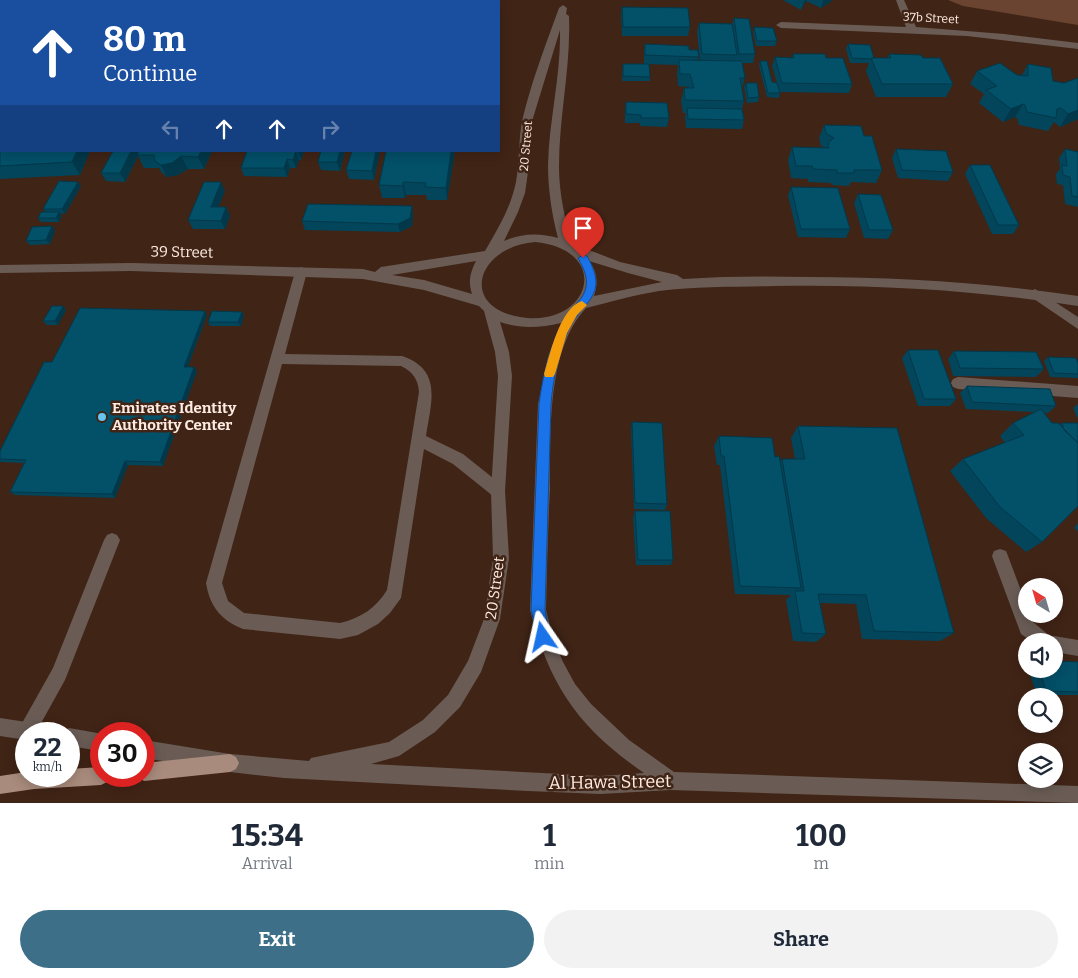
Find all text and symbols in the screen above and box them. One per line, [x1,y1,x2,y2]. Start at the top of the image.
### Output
street label: 37b Street [903,10,960,26]
text: 80 m [103,18,186,60]
icon: ahead [20,20,85,85]
text: Continue [103,60,197,87]
icon: left [157,115,185,143]
icon: ahead [210,115,238,143]
icon: ahead [263,115,291,143]
icon: right [316,115,344,143]
street label: 20 Street [517,120,535,172]
pin [562,207,604,258]
icon: arrive [569,214,597,242]
street label: 39 Street [150,242,214,262]
place label: Emirates Identity Authority Center [112,399,237,434]
marker: Emirates Identity Authority Center [96,411,108,423]
street label: 20 Street [482,555,508,621]
north arrow [1018,578,1062,622]
map controls [1018,578,1063,788]
position arrow [516,610,568,662]
button: sound [1018,633,1063,678]
button: search [1018,688,1063,733]
speed limit sign: 30 [90,722,155,787]
text: 22 [33,733,62,763]
button: layers [1018,743,1063,788]
text: km/h [33,760,62,774]
street label: Al Hawa Street [548,770,672,794]
text: 15:34 [231,818,303,854]
text: 1 [543,818,556,854]
text: 100 [796,818,847,854]
text: Arrival [242,854,293,873]
text: min [534,854,565,873]
text: m [814,854,829,873]
button: Exit [20,910,534,968]
button: Share [544,910,1058,968]

